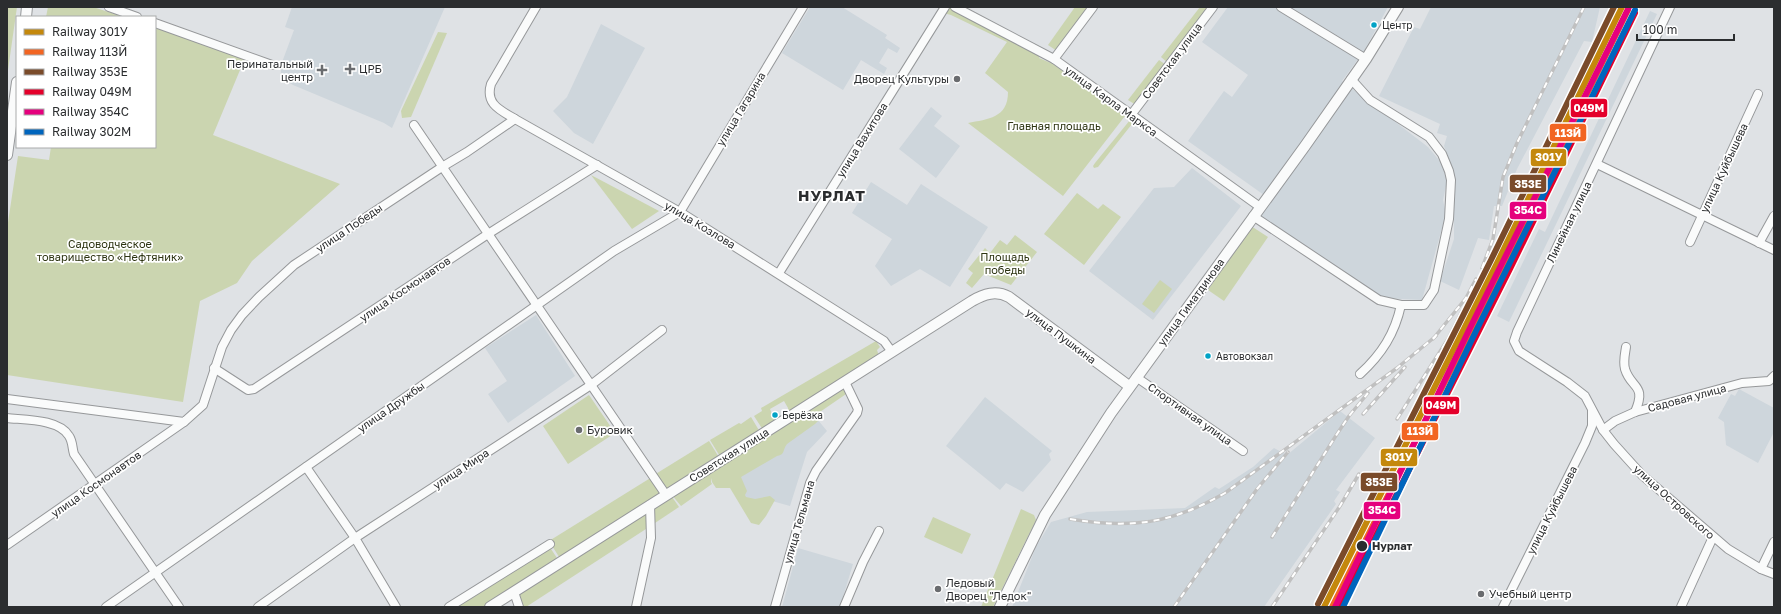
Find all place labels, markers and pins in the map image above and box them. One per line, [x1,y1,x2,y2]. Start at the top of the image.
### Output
place label: Центр [1382,19,1413,31]
marker: Центр [1369,20,1379,30]
place label: Перинатальный центр [227,57,313,83]
place label: ЦРБ [359,62,382,75]
marker: ЦРБ [344,63,356,75]
marker: Перинатальный центр [316,64,328,76]
place label: Дворец Культуры [854,72,949,85]
marker: Дворец Культуры [952,74,962,84]
place label: Автовокзал [1216,350,1273,362]
marker: Автовокзал [1203,351,1213,361]
place label: Берёзка [782,409,823,421]
marker: Берёзка [770,410,780,420]
place label: Буровик [587,423,633,436]
marker: Буровик [574,425,584,435]
marker: Нурлат [1355,539,1369,553]
place label: Нурлат [1372,539,1412,552]
place label: Ледовый Дворец "Ледок" [946,576,1031,602]
marker: Ледовый Дворец "Ледок" [933,584,943,594]
place label: Учебный центр [1489,587,1572,600]
marker: Учебный центр [1476,589,1486,599]

